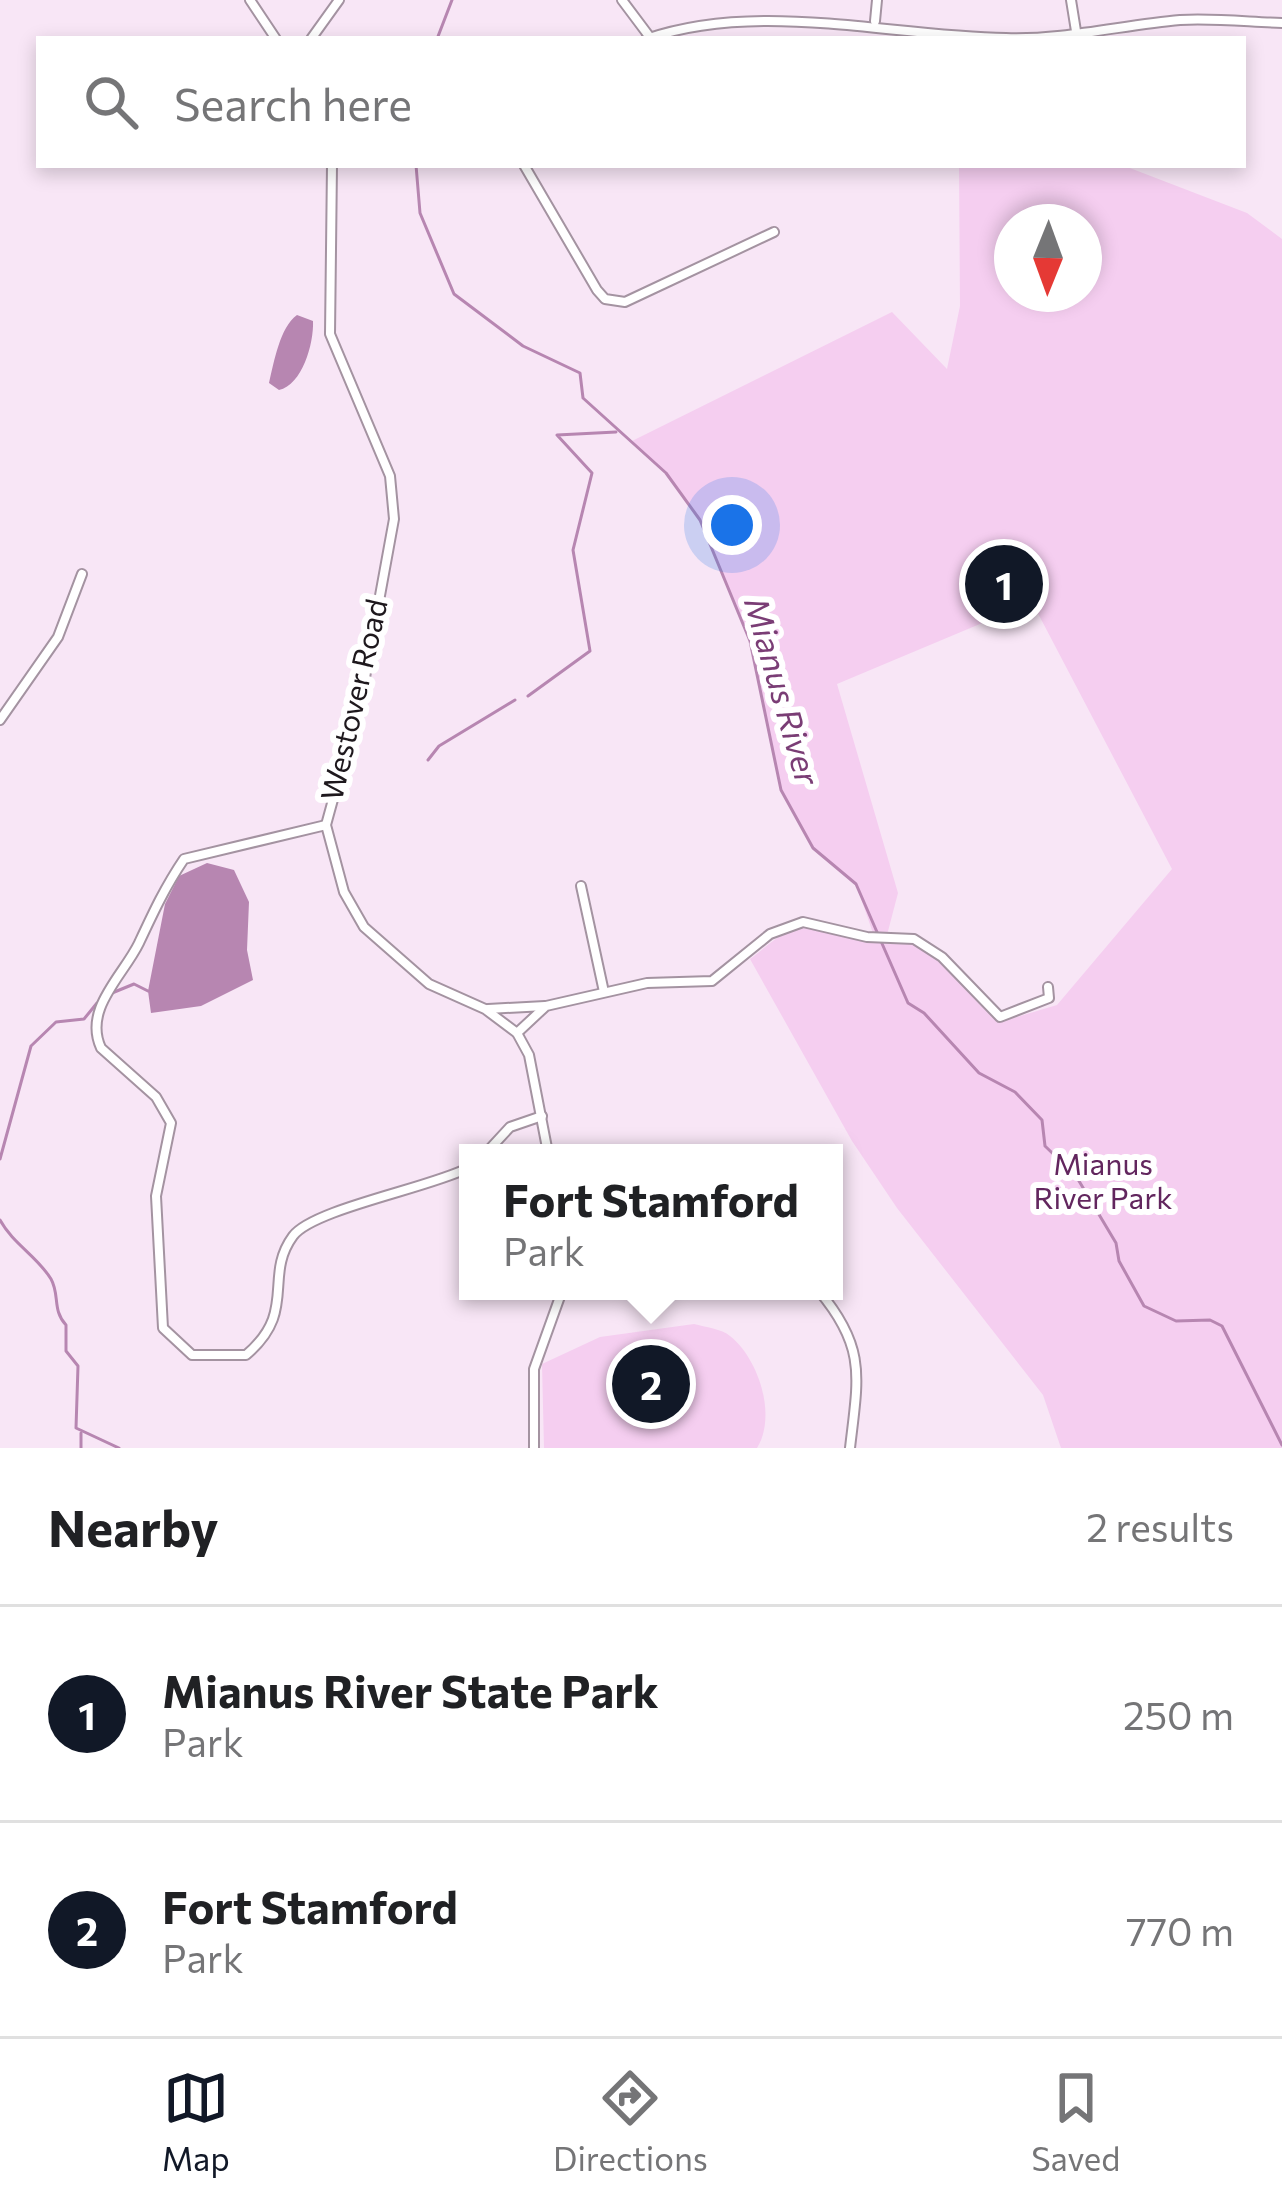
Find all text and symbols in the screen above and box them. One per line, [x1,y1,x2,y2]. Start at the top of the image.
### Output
search box [36,36,1246,168]
icon: search [78,69,144,135]
text: Search here [174,75,412,130]
north arrow [994,204,1102,312]
your location [702,495,762,555]
pin: 1 [965,539,1043,629]
water label: Mianus River [737,592,830,791]
street label: Westover Road [311,595,394,804]
popup [459,1144,843,1300]
park label: Mianus River Park [1034,1144,1172,1215]
text: Fort Stamford [503,1171,799,1226]
text: Park [503,1226,585,1274]
pin: 2 [612,1339,690,1429]
text: Nearby [48,1495,218,1558]
text: 2 results [1086,1502,1234,1550]
text: Mianus River State Park [162,1662,659,1717]
text: 1 [78,1690,96,1738]
text: 250 m [1123,1690,1234,1738]
text: Park [162,1717,244,1765]
text: Fort Stamford [162,1878,458,1933]
text: 2 [76,1906,98,1954]
text: 770 m [1126,1906,1234,1954]
text: Park [162,1933,244,1981]
tab: Map [162,2065,230,2178]
tab: Directions [553,2065,708,2178]
tab: Saved [1031,2065,1120,2178]

